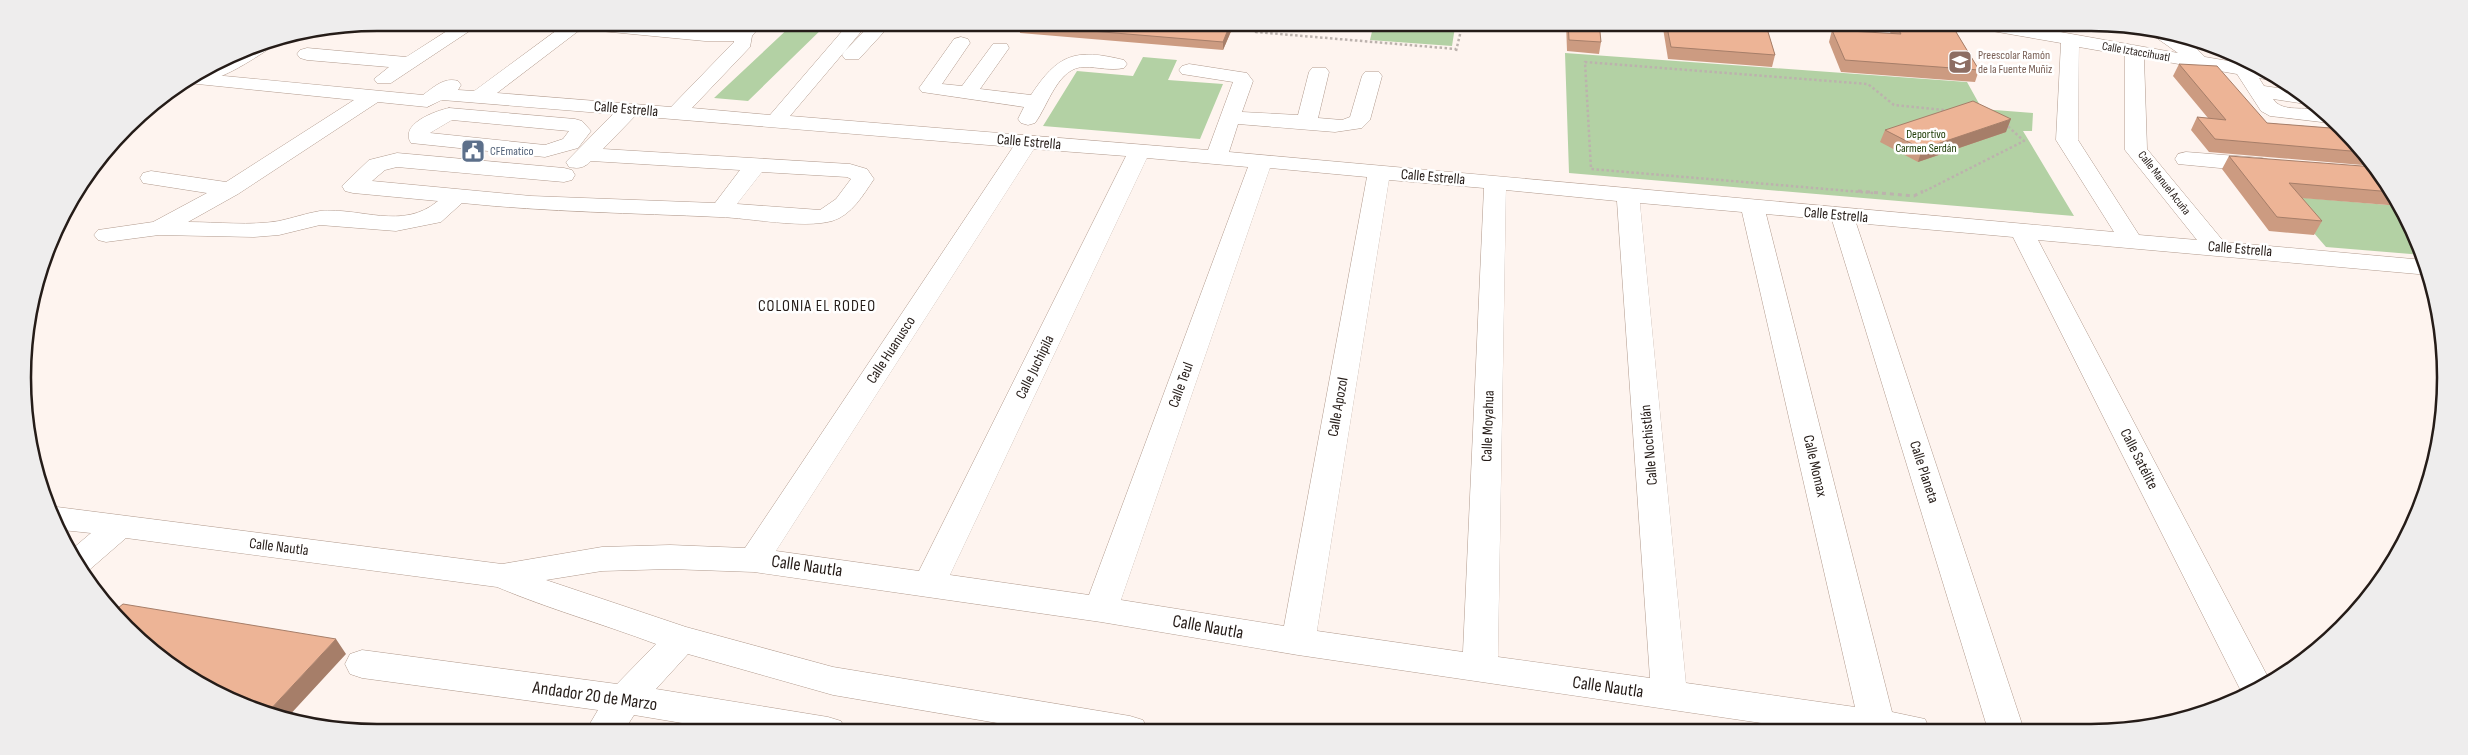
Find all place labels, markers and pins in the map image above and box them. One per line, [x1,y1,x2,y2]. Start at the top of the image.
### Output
place label: Preescolar Ramón de la Fuente Muñiz [1978,48,2053,77]
school or university icon: Preescolar Ramón de la Fuente Muñiz [1947,49,1973,75]
public building icon: CFEmatico [460,138,486,164]
place label: CFEmatico [490,144,533,159]

